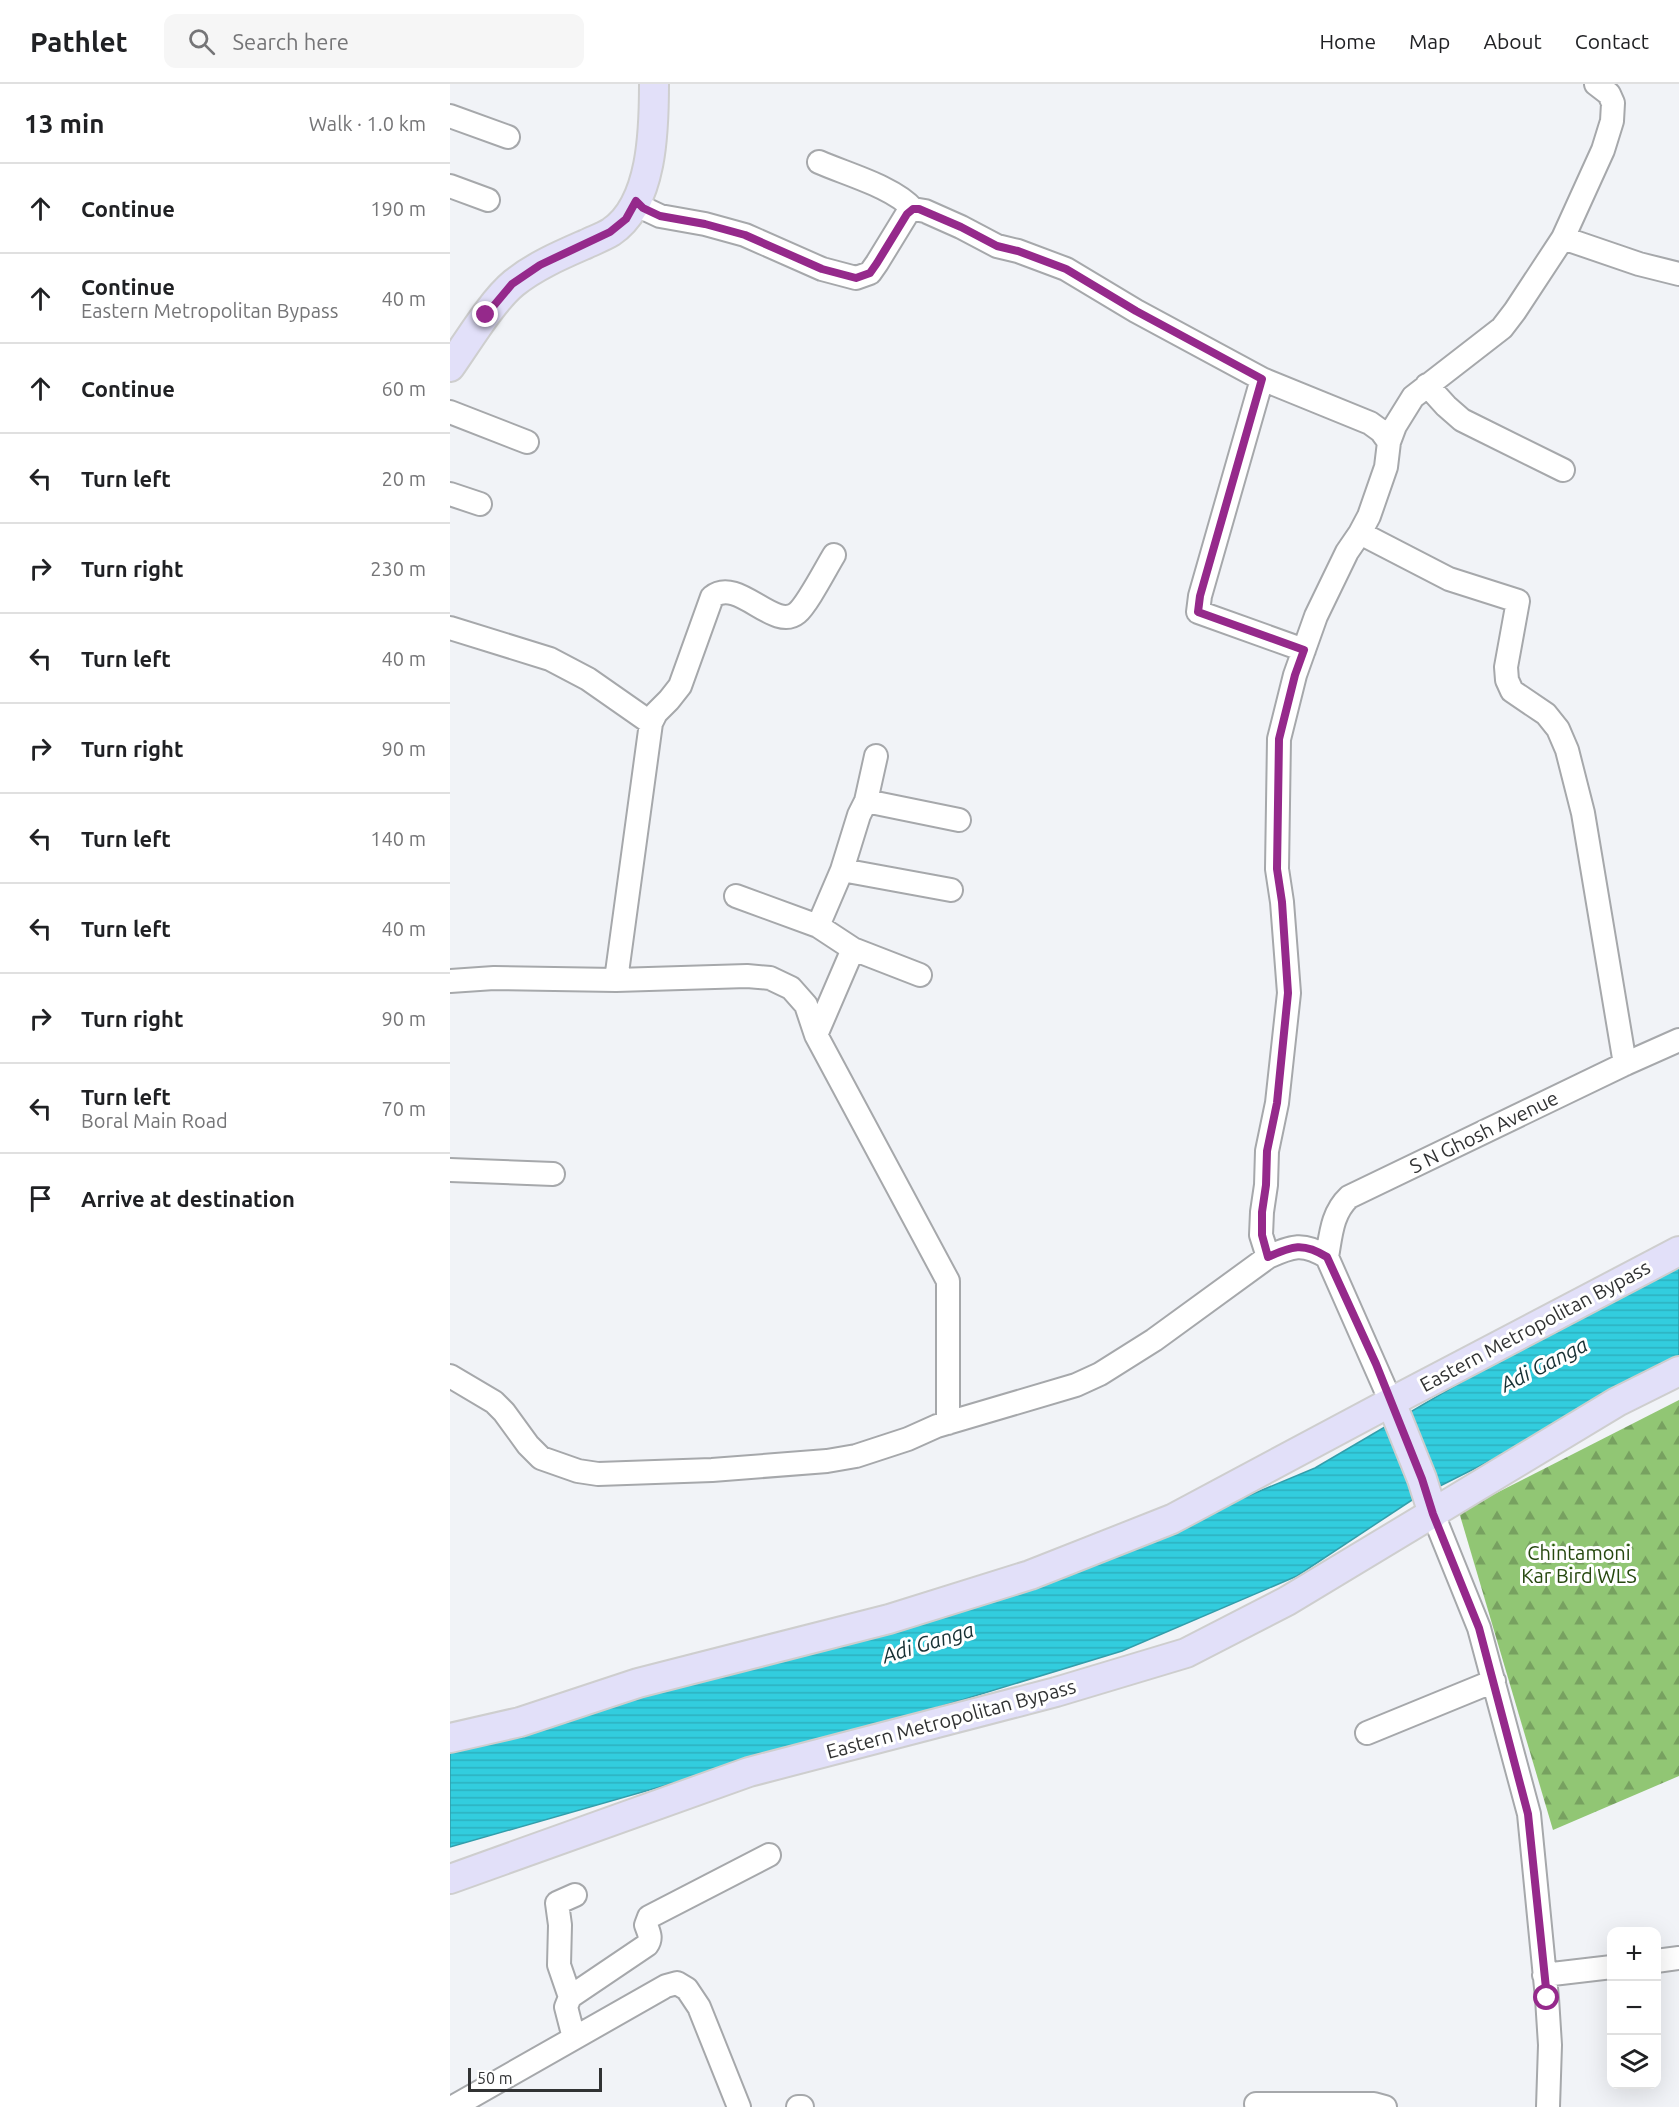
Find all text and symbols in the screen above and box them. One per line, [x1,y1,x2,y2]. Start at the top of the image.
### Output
search box [164,14,584,68]
icon: search [185,25,218,58]
text: Pathlet [30,26,128,57]
text: Search here [233,29,349,54]
text: Home [1319,29,1376,53]
text: Map [1409,29,1450,53]
text: About [1483,29,1542,53]
text: Contact [1575,29,1649,53]
text: 13 min [24,109,104,138]
text: Walk · 1.0 km [309,112,426,135]
icon: ahead [24,192,57,225]
text: Continue [81,196,175,221]
text: 190 m [370,197,426,220]
text: Continue [81,274,175,299]
icon: ahead [24,282,57,315]
text: 40 m [382,287,426,310]
text: Eastern Metropolitan Bypass [81,299,338,322]
route end [472,301,498,327]
icon: ahead [24,372,57,405]
text: Continue [81,376,175,401]
text: 60 m [382,377,426,400]
icon: left [24,462,57,495]
text: Turn left [81,466,171,491]
text: 20 m [382,467,426,490]
icon: right [24,552,57,585]
text: Turn right [81,556,183,581]
text: 230 m [370,557,426,580]
icon: left [24,642,57,675]
text: Turn left [81,646,171,671]
text: 40 m [382,647,426,670]
icon: right [24,732,57,765]
text: Turn right [81,736,183,761]
text: 90 m [382,737,426,760]
icon: left [24,822,57,855]
text: Turn left [81,826,171,851]
text: 140 m [370,827,426,850]
icon: left [24,912,57,945]
text: Turn left [81,916,171,941]
text: 40 m [382,917,426,940]
icon: right [24,1002,57,1035]
text: Turn right [81,1006,183,1031]
text: 90 m [382,1007,426,1030]
text: Turn left [81,1084,171,1109]
street label: S N Ghosh Avenue [1406,1086,1562,1177]
icon: left [24,1092,57,1125]
text: 70 m [382,1097,426,1120]
text: Boral Main Road [81,1109,228,1132]
icon: arrive [24,1182,57,1215]
text: Arrive at destination [81,1186,295,1211]
street label: Eastern Metropolitan Bypass [1416,1255,1654,1396]
water label: Adi Ganga [1495,1332,1591,1397]
park label: Chintamoni Kar Bird WLS [1521,1541,1637,1587]
water label: Adi Ganga [878,1617,977,1668]
street label: Eastern Metropolitan Bypass [824,1674,1078,1763]
map controls [1607,1927,1661,2089]
button: + [1607,1927,1661,1981]
button: − [1607,1981,1661,2035]
route start [1533,1984,1559,2010]
button: layers [1607,2035,1661,2089]
scale bar [468,2065,602,2092]
text: 50 m [477,2069,513,2087]

